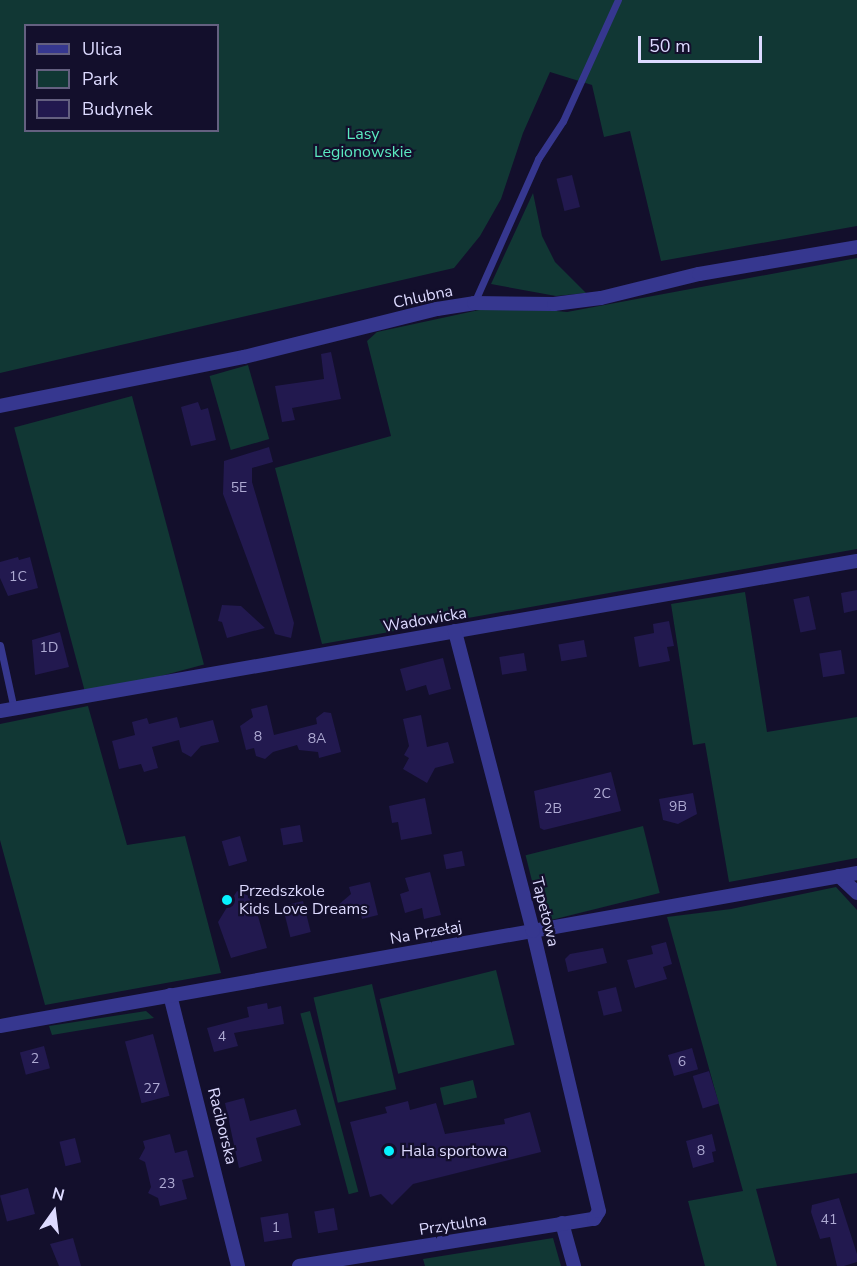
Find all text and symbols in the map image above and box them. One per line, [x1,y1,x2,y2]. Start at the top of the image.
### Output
legend [24,24,219,132]
scale bar [641,24,766,62]
text: 50 m [649,34,691,58]
text: Ulica [82,37,122,61]
text: Park [82,67,118,91]
text: Budynek [82,97,153,121]
park label: Lasy Legionowskie [314,124,412,162]
street label: Chlubna [391,281,455,313]
house number: 5E [231,480,247,496]
house number: 1C [9,569,27,585]
street label: Wadowicka [382,603,468,637]
house number: 1D [40,640,58,656]
house number: 8 [254,729,262,745]
house number: 8A [308,731,326,747]
house number: 2C [593,786,611,802]
house number: 9B [669,799,687,815]
house number: 2B [544,801,562,817]
street label: Tapetowa [527,875,563,949]
place label: Przedszkole Kids Love Dreams [239,881,368,919]
marker: Przedszkole Kids Love Dreams [220,893,234,907]
street label: Na Przełaj [388,917,464,949]
house number: 4 [218,1029,226,1045]
house number: 2 [31,1051,39,1067]
house number: 6 [678,1054,686,1070]
house number: 27 [144,1081,160,1097]
street label: Raciborska [203,1086,241,1166]
place label: Hala sportowa [401,1141,507,1161]
house number: 8 [697,1143,705,1159]
marker: Hala sportowa [382,1144,396,1158]
house number: 23 [159,1176,175,1192]
north arrow [24,1182,84,1242]
text: N [50,1182,67,1207]
street label: Przytulna [418,1210,488,1240]
house number: 41 [821,1212,837,1228]
house number: 1 [272,1220,280,1236]

